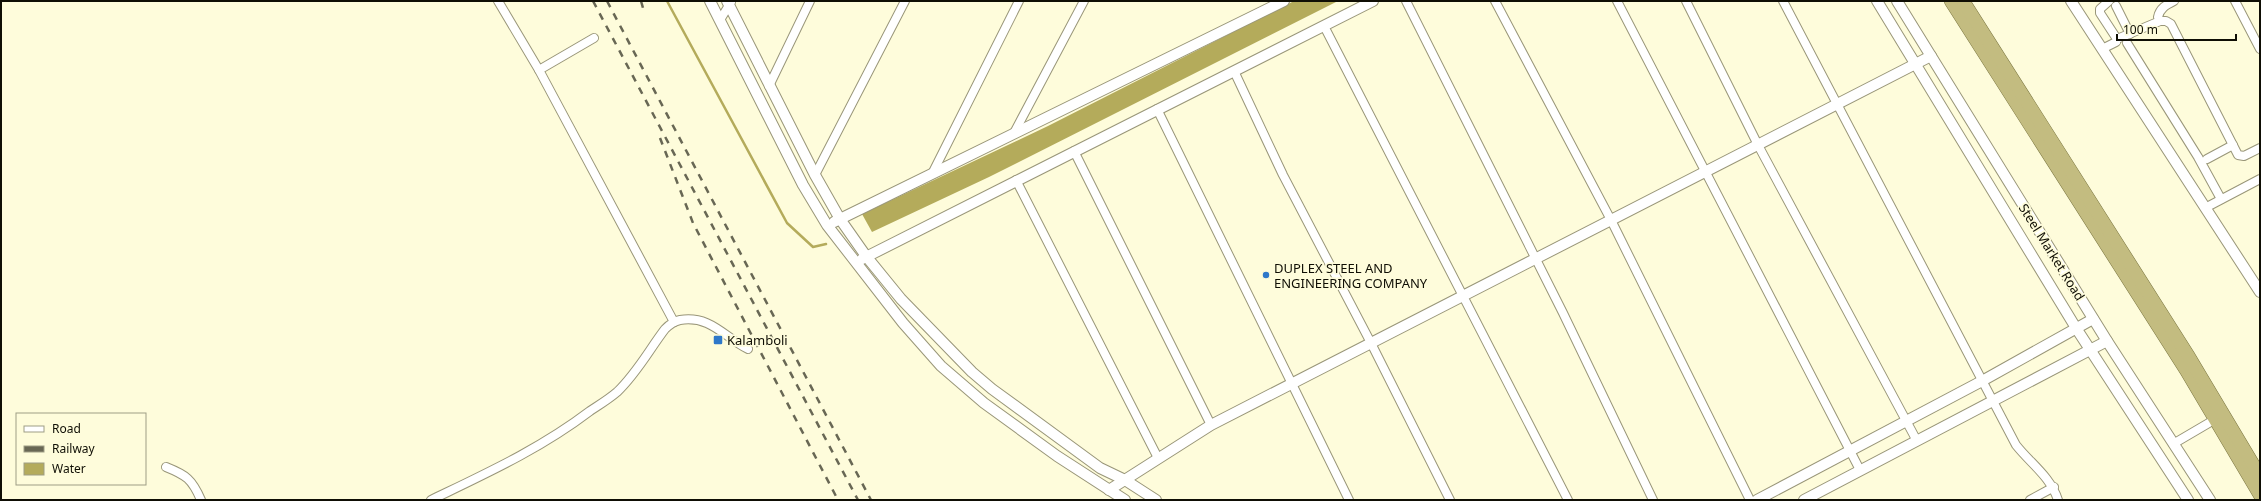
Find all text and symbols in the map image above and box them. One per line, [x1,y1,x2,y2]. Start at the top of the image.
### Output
scale bar [2117,16,2236,42]
text: 100 m [2123,21,2158,38]
street label: Steel Market Road [2015,200,2089,304]
place label: DUPLEX STEEL AND ENGINEERING COMPANY [1274,259,1428,292]
marker: DUPLEX STEEL AND ENGINEERING COMPANY [1261,270,1271,280]
place label: Kalamboli [727,331,788,349]
marker: Kalamboli [712,334,724,346]
legend [16,413,146,485]
text: Road [52,420,81,437]
text: Railway [52,440,96,457]
text: Water [52,460,86,477]

